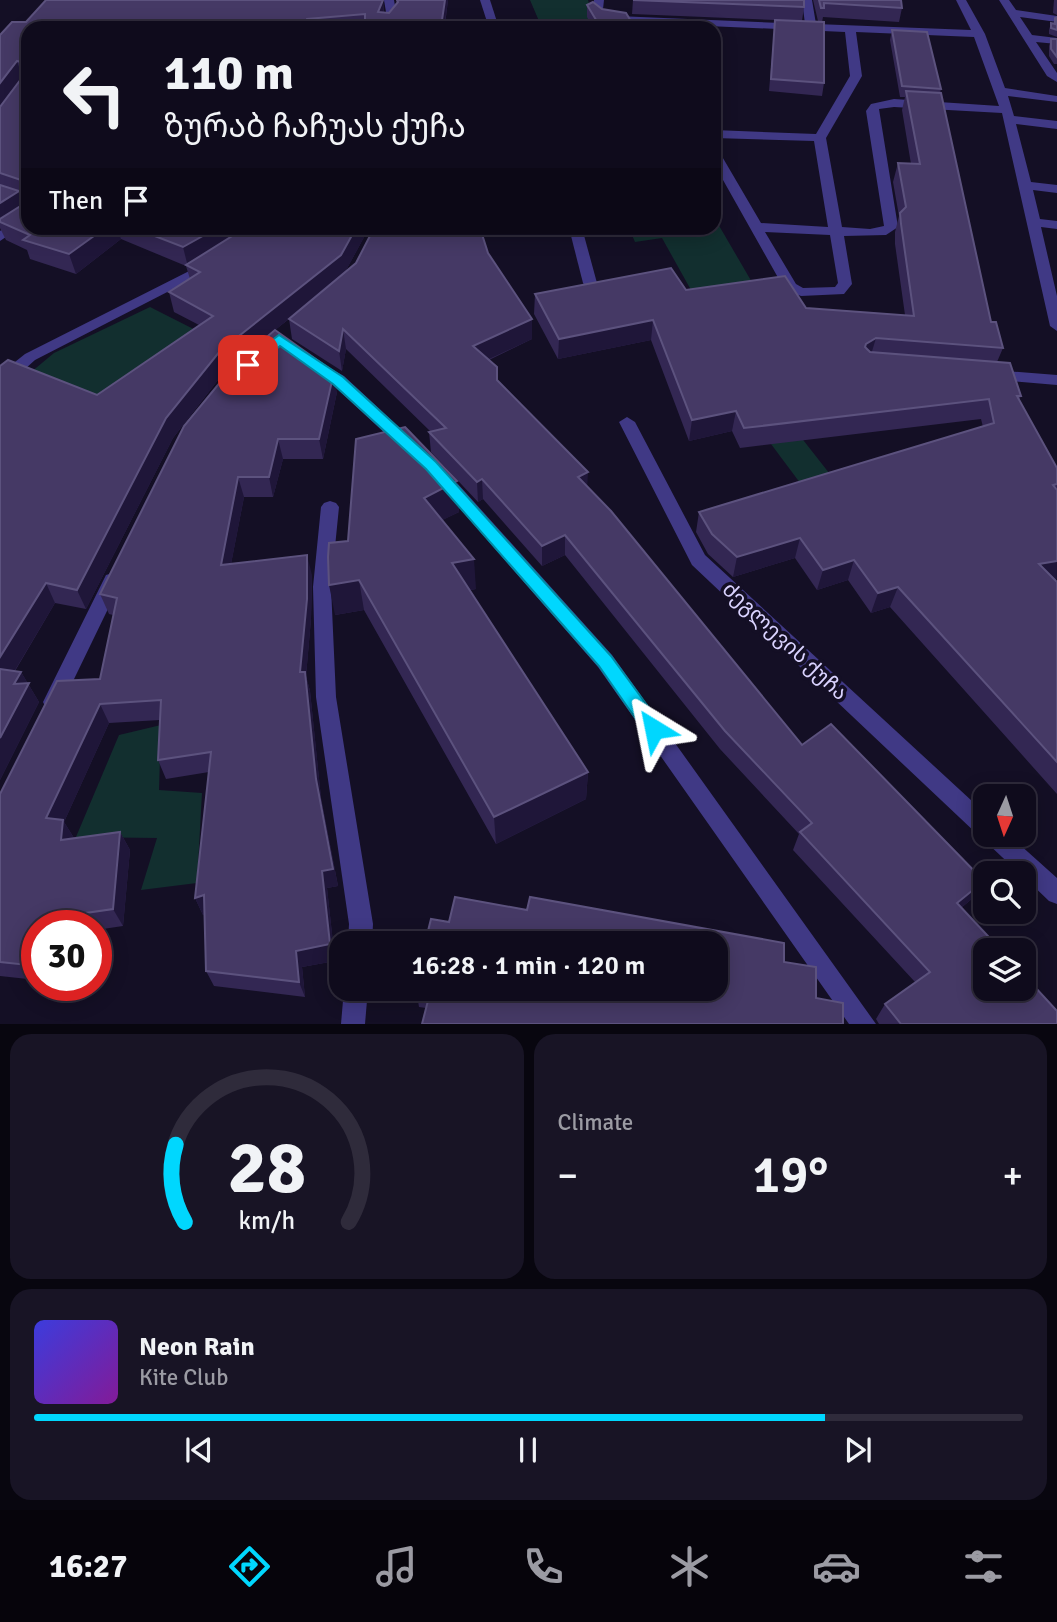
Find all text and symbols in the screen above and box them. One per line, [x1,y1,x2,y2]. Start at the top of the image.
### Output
text: 110 m [164,43,294,103]
icon: left [49,49,140,140]
text: ზურაბ ჩაჩუას ქუჩა [164,107,466,146]
icon: arrive [117,182,155,220]
text: Then [49,185,103,217]
pin [218,335,278,395]
icon: arrive [229,346,267,384]
street label: ძეგლევის ქუჩა [717,576,853,706]
position arrow [617,692,691,766]
north arrow [973,784,1036,847]
map controls [973,784,1036,1001]
button: search [973,861,1036,924]
speed limit sign: 30 [21,910,112,1001]
button: layers [973,938,1036,1001]
text: 16:28 · 1 min · 120 m [412,950,645,982]
text: Climate [558,1108,633,1137]
text: 28 [227,1125,306,1214]
text: 19° [752,1143,828,1207]
text: − [558,1152,578,1199]
text: + [1002,1152,1023,1199]
text: km/h [238,1205,295,1236]
text: Neon Rain [139,1331,255,1363]
text: Kite Club [139,1363,228,1392]
icon: previous [180,1431,218,1469]
icon: pause [509,1431,547,1469]
icon: next [839,1431,877,1469]
icon: directions [225,1542,274,1591]
icon: music [372,1542,421,1591]
icon: phone [519,1542,568,1591]
icon: climate [665,1542,714,1591]
icon: car [812,1542,861,1591]
icon: filters [959,1542,1008,1591]
text: 16:27 [49,1547,127,1586]

